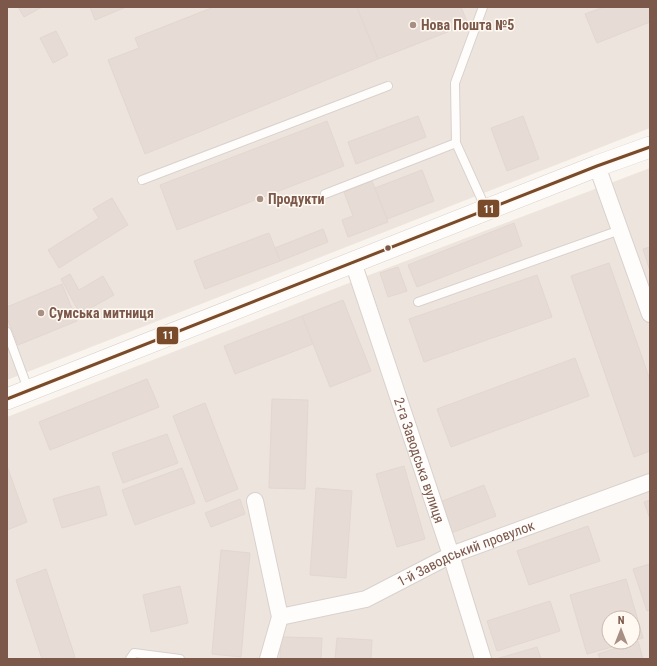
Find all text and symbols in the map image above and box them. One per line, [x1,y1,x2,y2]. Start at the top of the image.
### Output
place label: Нова Пошта №5 [421,17,514,33]
marker: Нова Пошта №5 [408,20,418,30]
place label: Продукти [268,191,325,207]
marker: Продукти [255,194,265,204]
line badge: 11 [477,199,500,218]
text: 11 [483,203,495,216]
unlabelled marker [383,243,393,253]
place label: Сумська митниця [49,305,154,321]
marker: Сумська митниця [36,308,46,318]
line badge: 11 [156,326,179,345]
text: 11 [162,329,174,342]
street label: 2-га Заводська вулиця [391,395,448,525]
street label: 1-й Заводський провулок [394,517,537,589]
north arrow [601,610,641,650]
text: N [618,614,625,627]

